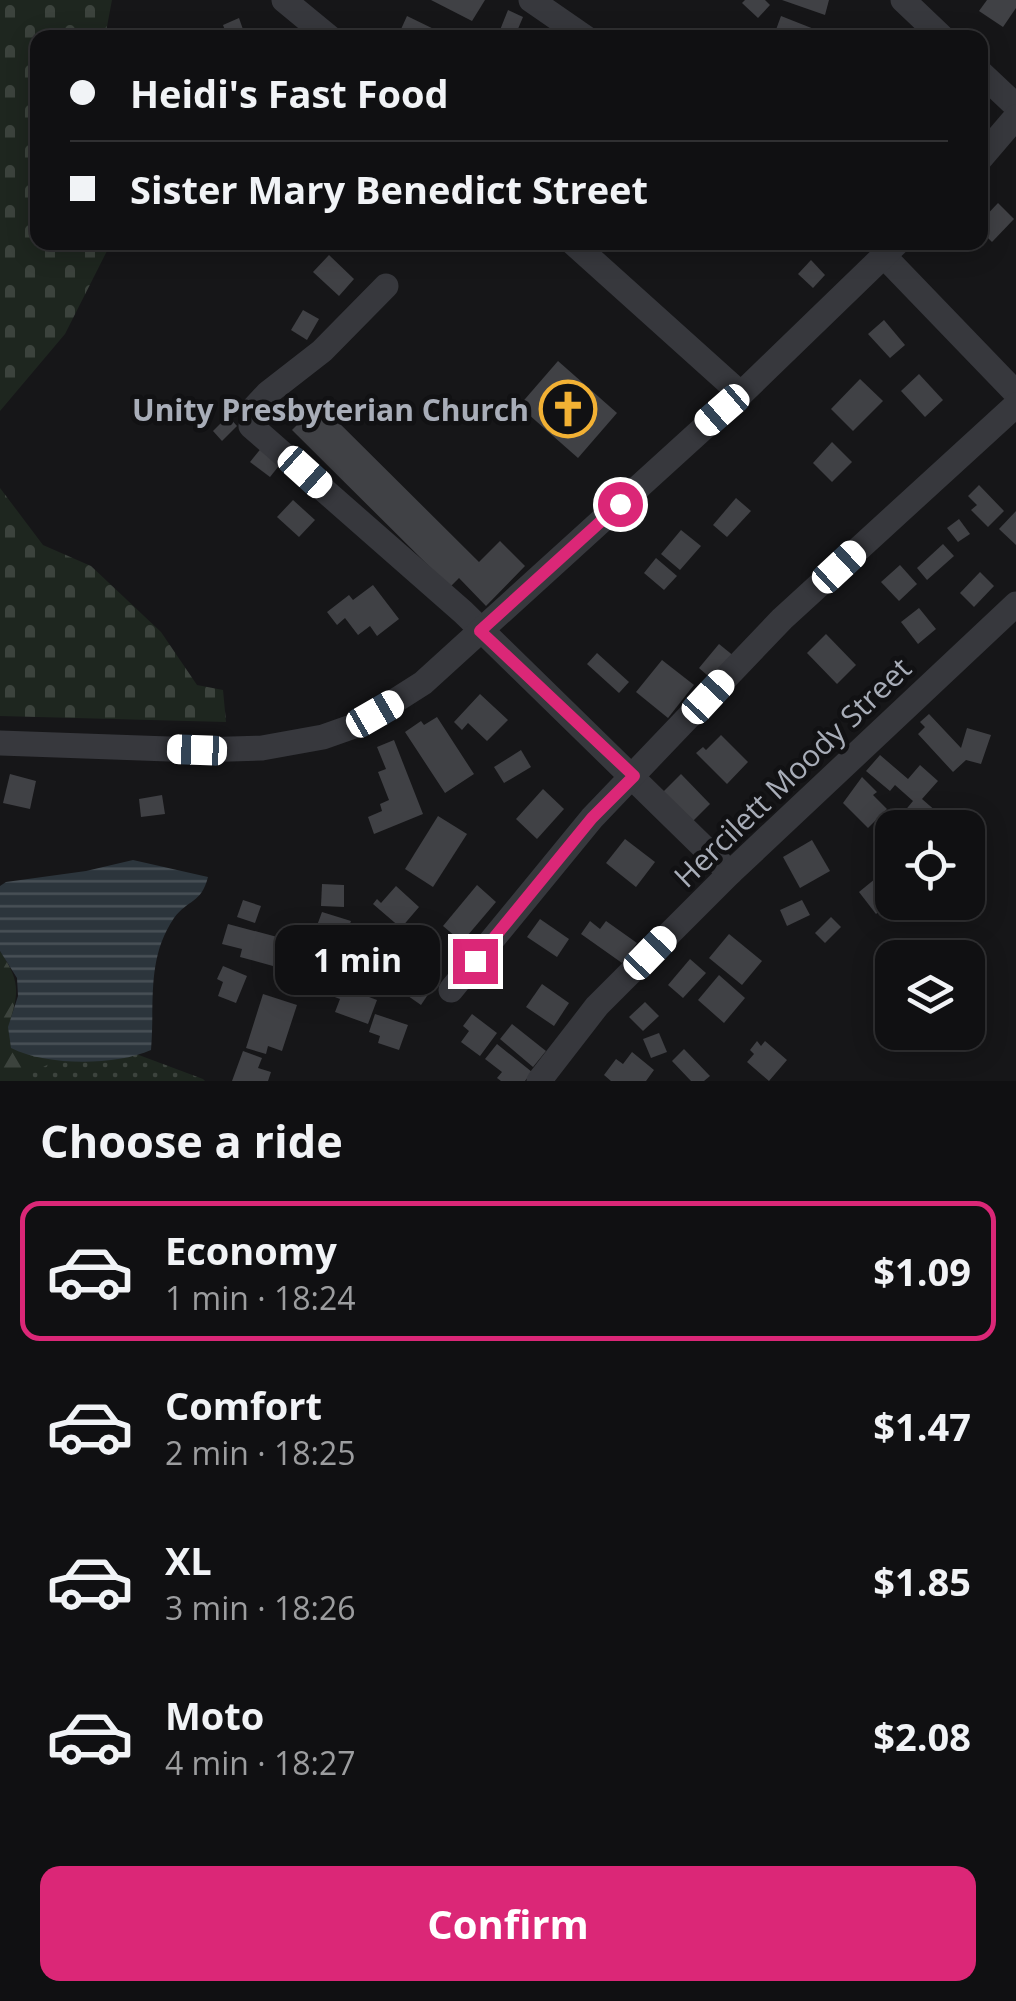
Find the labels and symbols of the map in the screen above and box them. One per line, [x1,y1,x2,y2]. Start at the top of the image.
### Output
church icon: Unity Presbyterian Church [538,379,598,439]
car [690,379,754,441]
place label: Unity Presbyterian Church [132,389,529,430]
car [273,441,337,503]
route start [598,482,643,527]
car [807,536,871,598]
street label: Hercilett Moody Street [665,648,919,896]
car [677,665,739,729]
car [342,686,408,742]
car [166,734,228,766]
car [618,921,682,985]
callout: 1 min [275,926,440,996]
route end [453,939,498,984]

